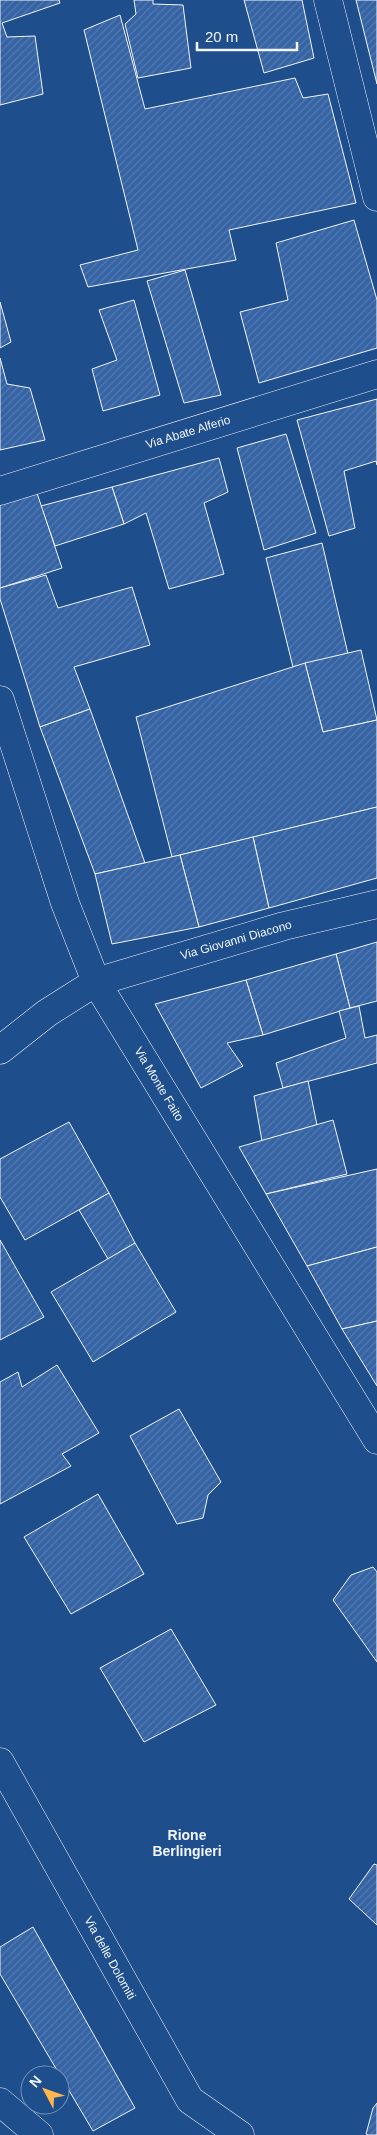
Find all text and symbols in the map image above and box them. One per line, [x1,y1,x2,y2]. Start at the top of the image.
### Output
scale bar [197,20,297,52]
text: 20 m [205,28,238,45]
street label: Via Abate Alferio [144,412,232,452]
street label: Via Giovanni Diacono [179,917,294,963]
street label: Via Monte Faito [131,1044,187,1124]
district label: Rione Berlingieri [152,1827,222,1859]
street label: Via delle Dolomiti [81,1914,139,2002]
north arrow [20,2065,70,2115]
text: N [26,2072,45,2091]

